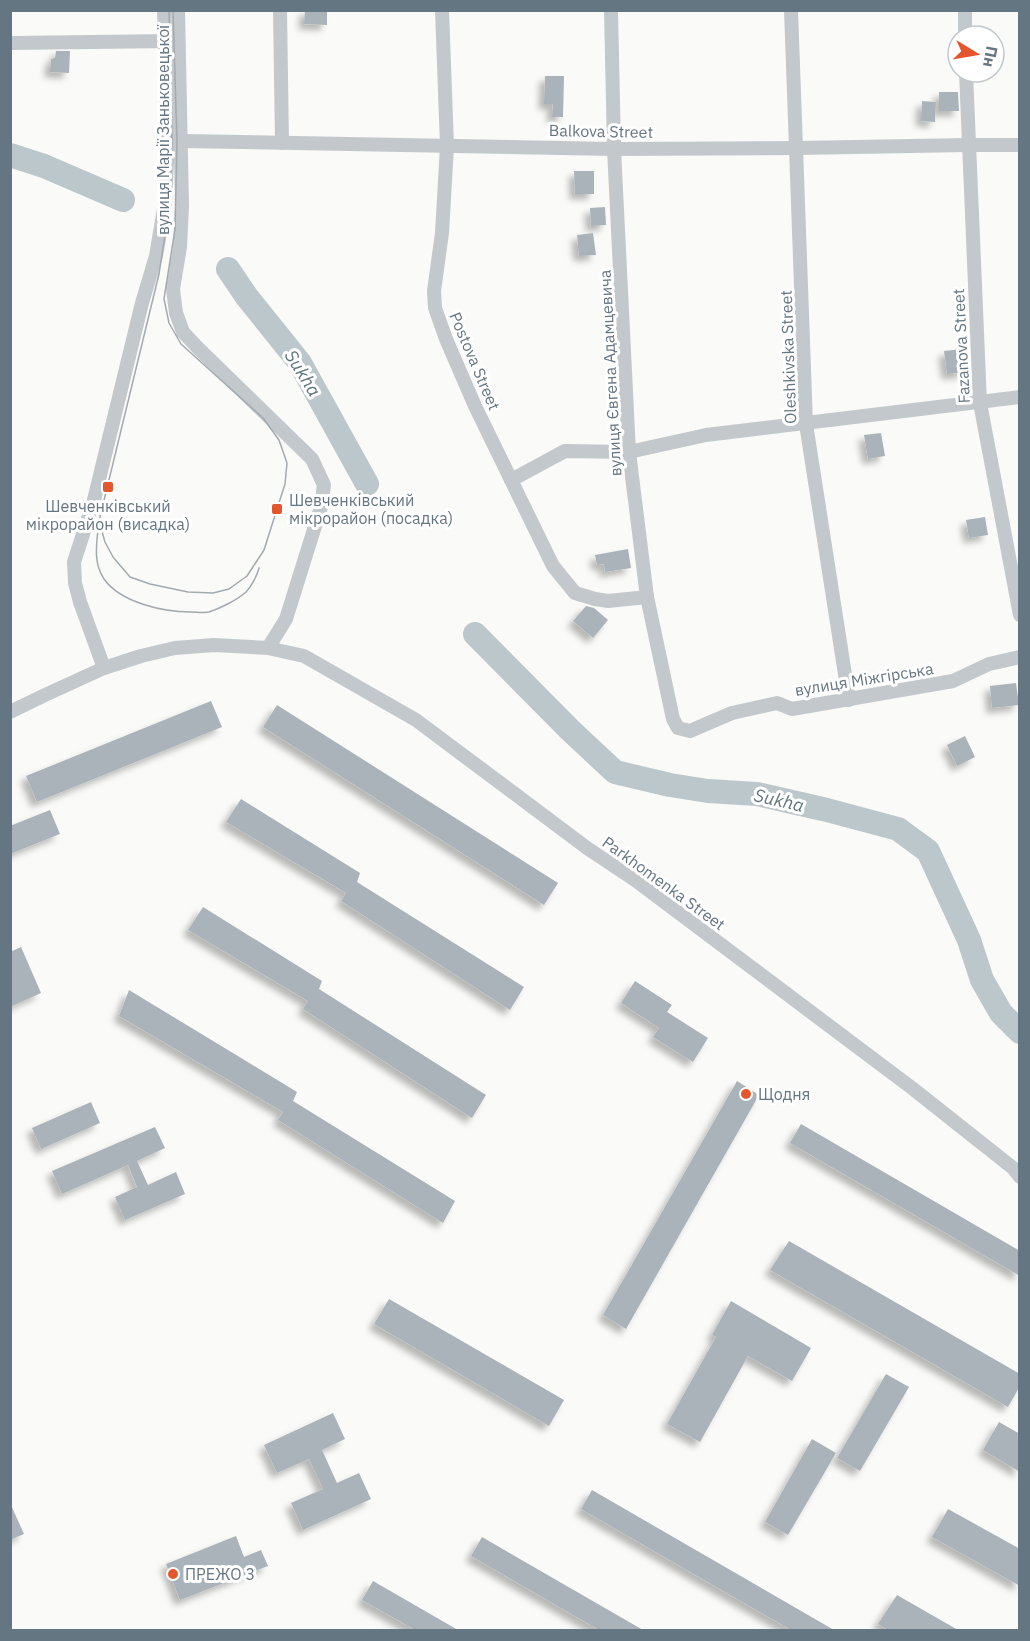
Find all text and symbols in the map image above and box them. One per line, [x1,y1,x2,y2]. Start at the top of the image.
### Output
street label: вулиця Марії Заньковецької [153,24,173,235]
north arrow [946,24,1006,84]
text: Пн [979,45,1003,69]
street label: Balkova Street [549,120,653,142]
street label: вулиця Євгена Адамцевича [595,269,625,477]
street label: Fazanova Street [948,288,974,404]
street label: Oleshkivska Street [776,290,800,424]
street label: Postova Street [445,309,505,413]
water label: Sukha [280,345,326,401]
marker: Шевченківський мікрорайон (висадка) [101,480,115,494]
place label: Шевченківський мікрорайон (посадка) [289,490,453,528]
place label: Шевченківський мікрорайон (висадка) [26,496,190,534]
marker: Шевченківський мікрорайон (посадка) [270,502,284,516]
street label: вулиця Міжгірська [793,658,935,700]
water label: Sukha [752,783,806,817]
street label: Parkhomenka Street [599,832,729,934]
place label: Щодня [758,1084,810,1104]
marker: Щодня [739,1087,753,1101]
place label: ПРЕЖО 3 [185,1564,255,1584]
marker: ПРЕЖО 3 [166,1567,180,1581]

